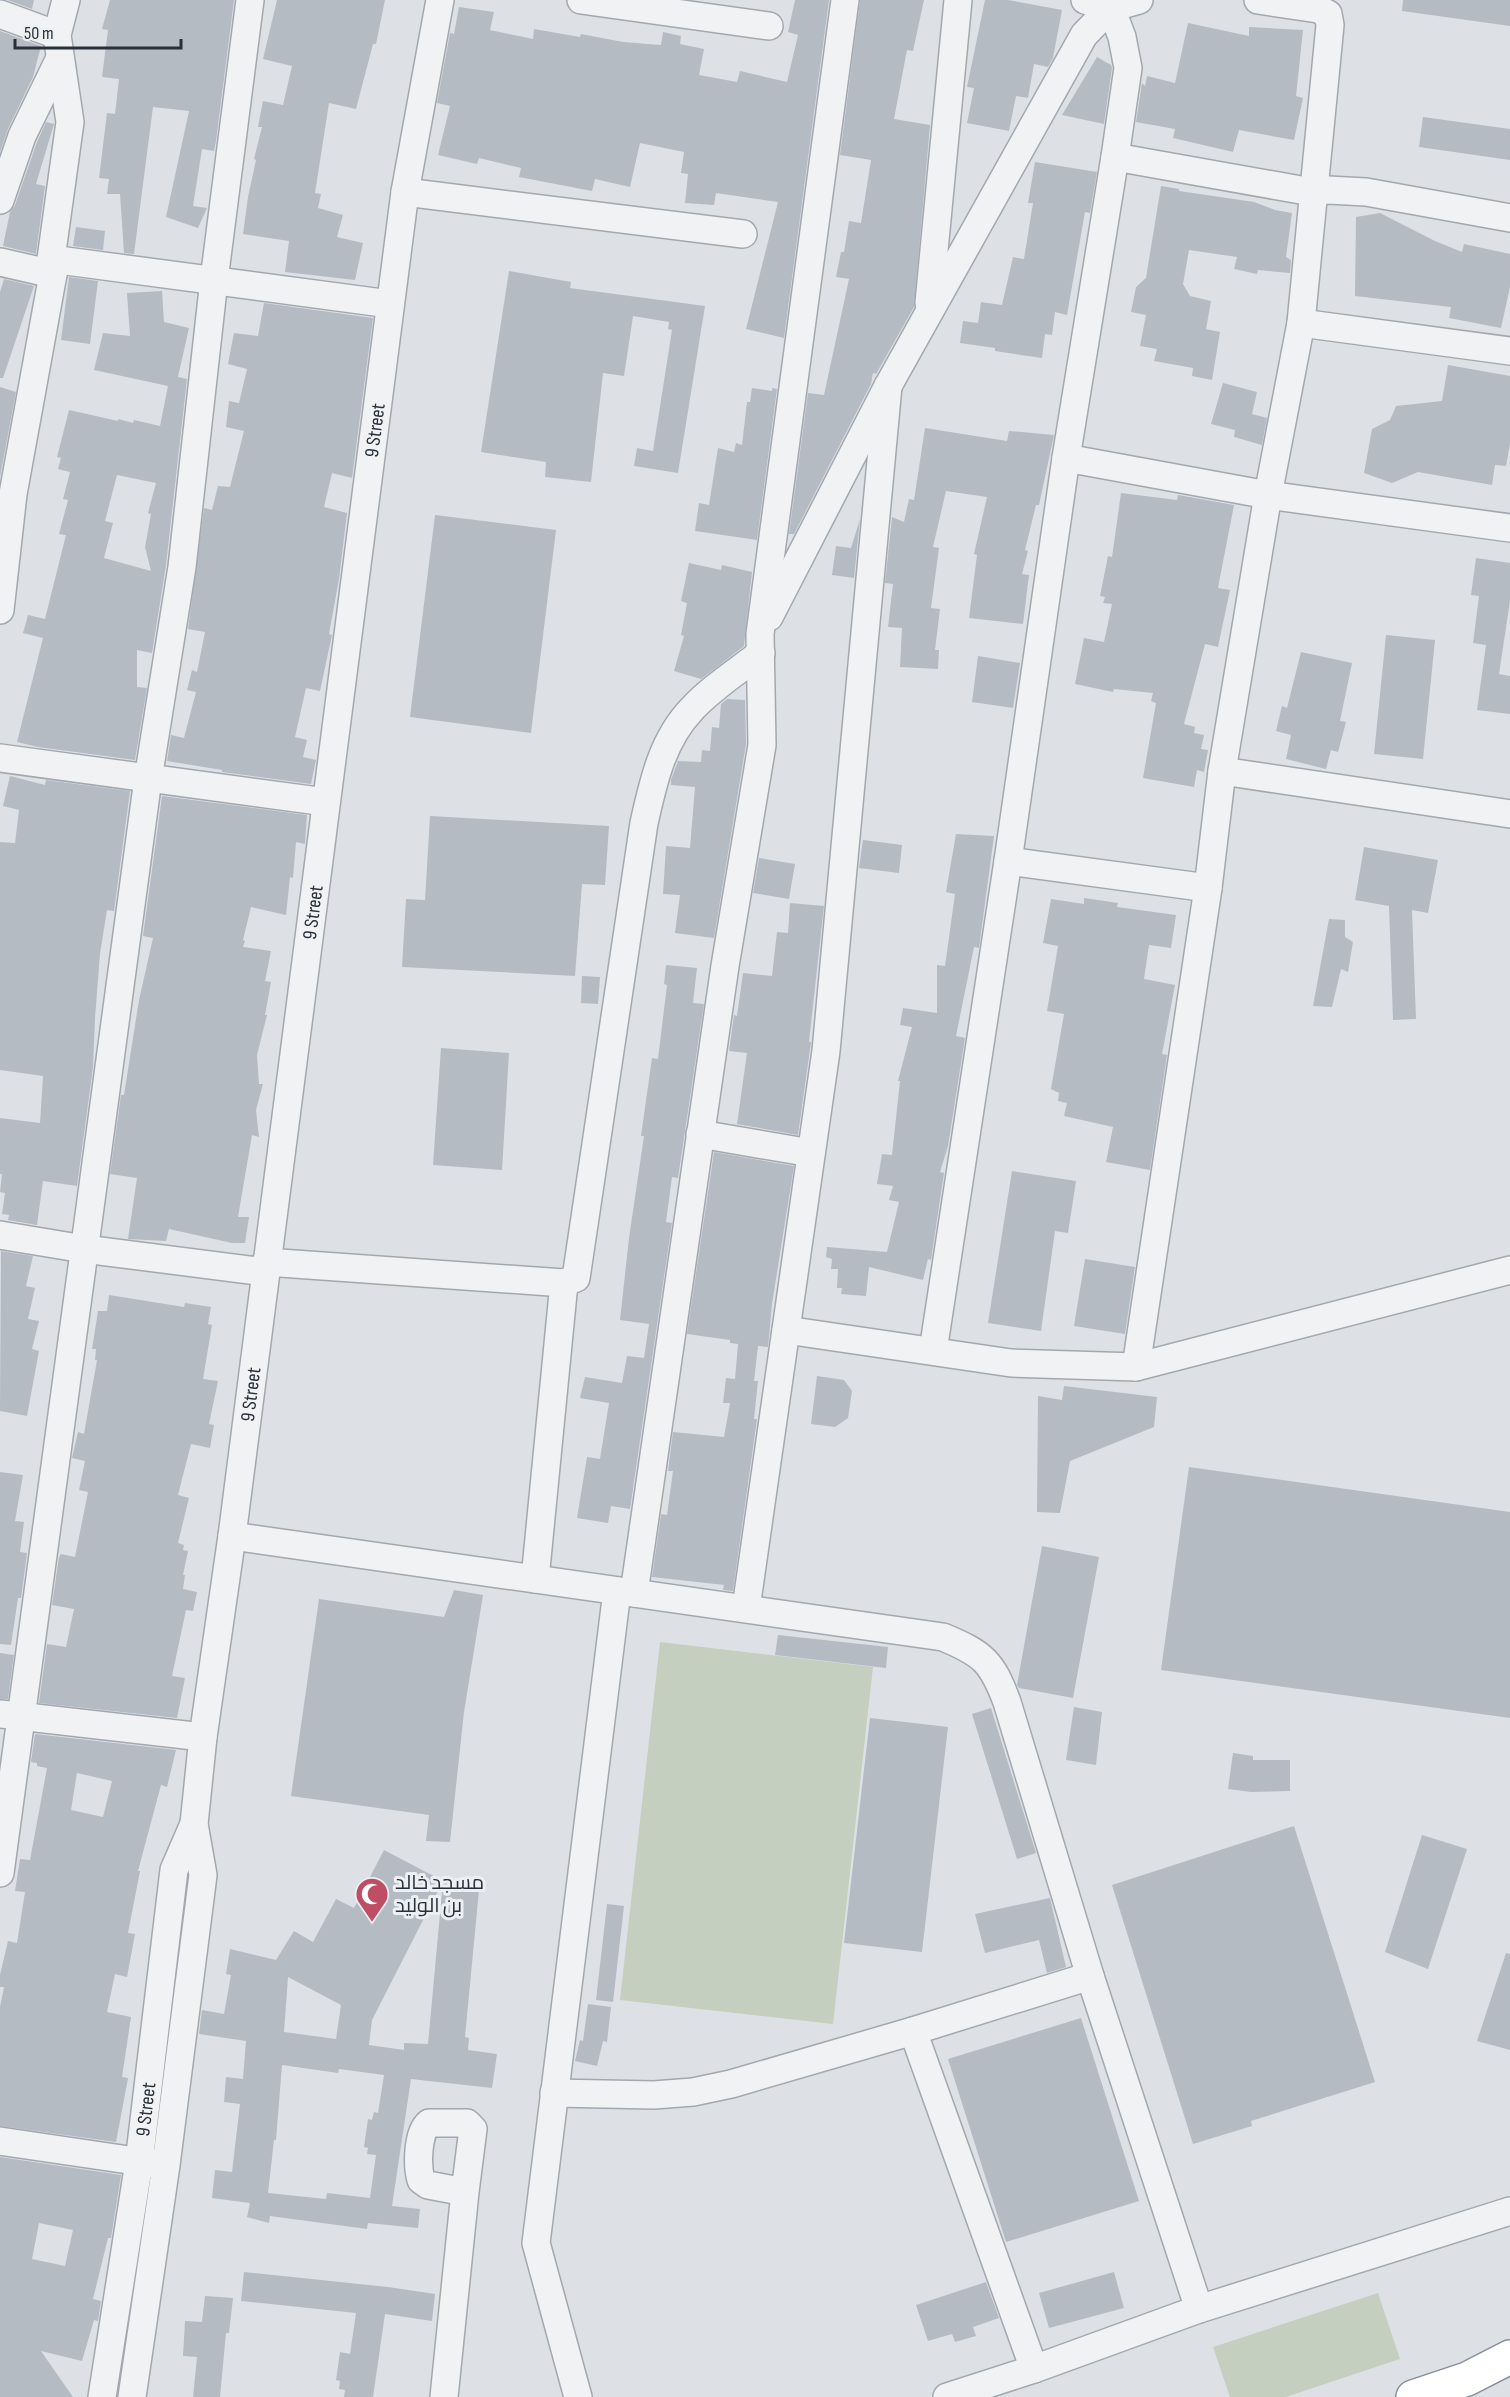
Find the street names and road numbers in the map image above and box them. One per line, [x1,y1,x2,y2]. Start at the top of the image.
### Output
street label: 9 Street [360,402,391,459]
street label: 9 Street [298,884,329,941]
street label: 9 Street [236,1366,267,1423]
street label: 9 Street [131,2081,161,2138]

